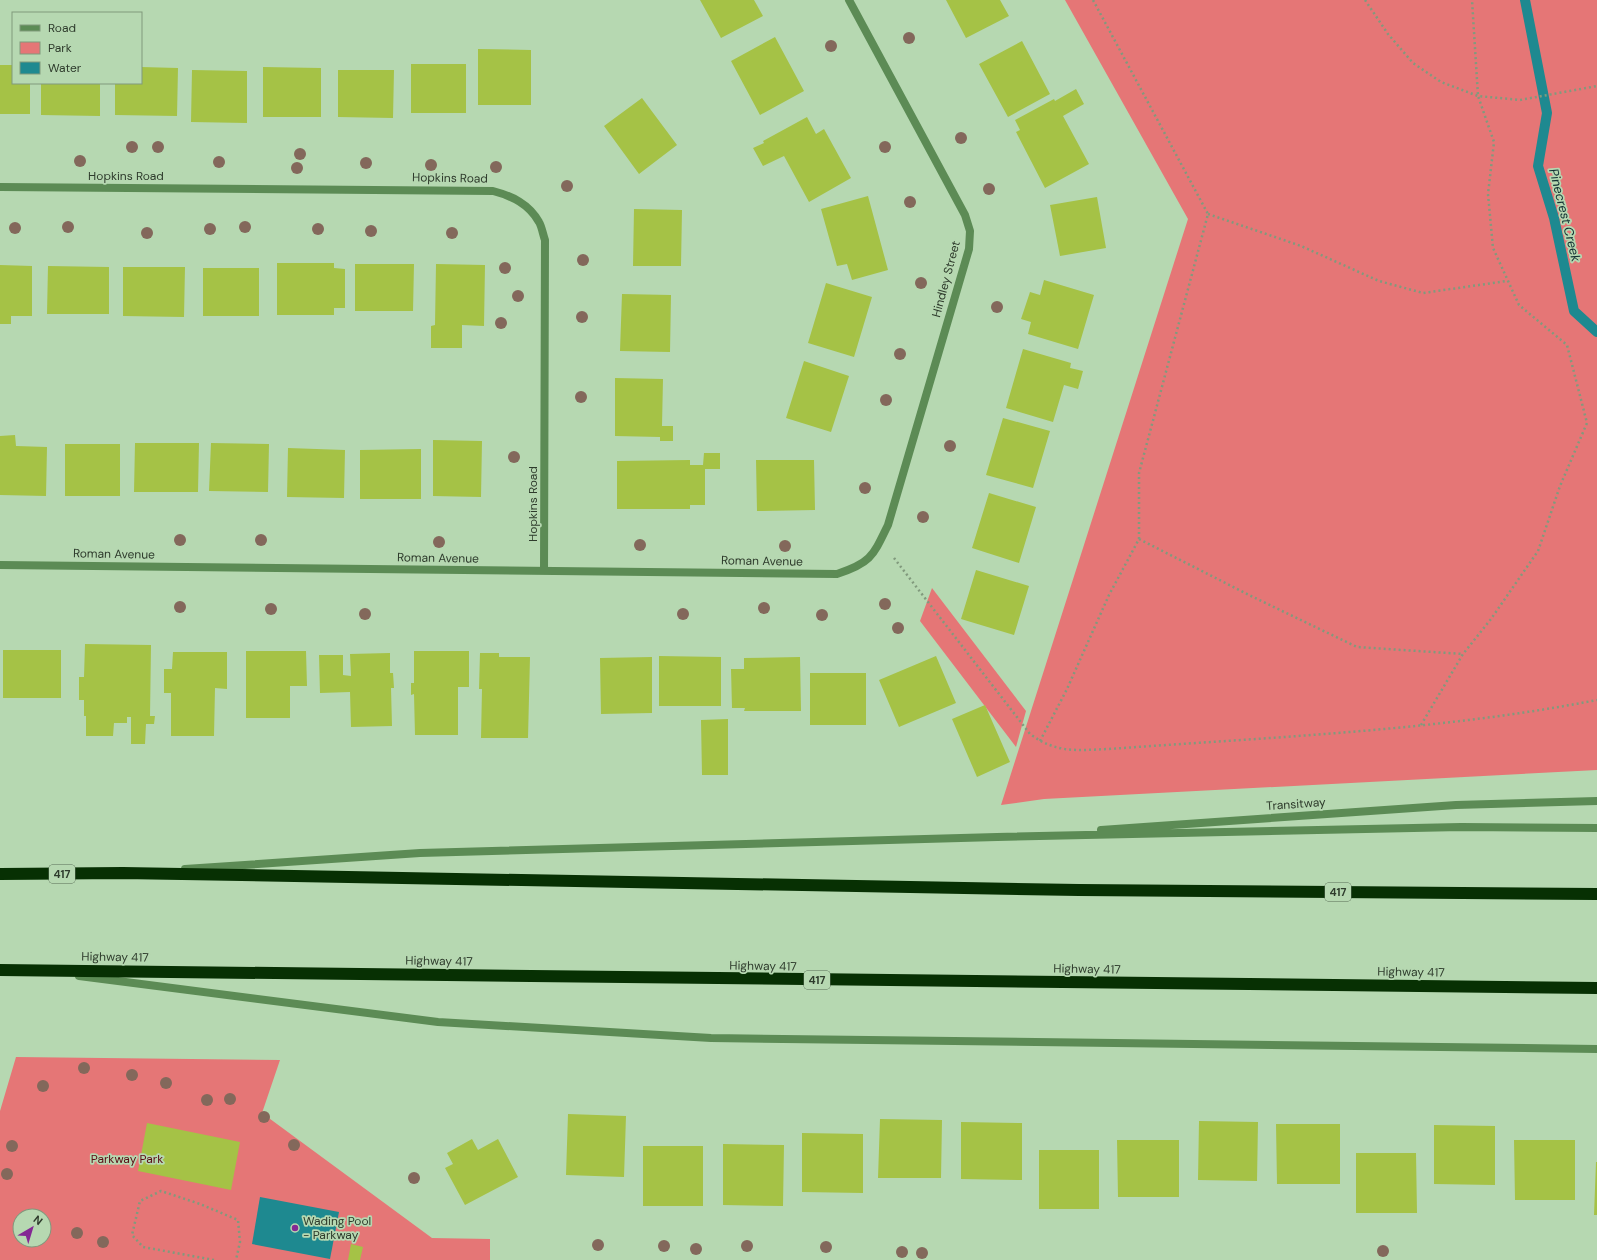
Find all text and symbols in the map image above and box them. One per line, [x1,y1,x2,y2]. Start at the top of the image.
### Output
legend [12,12,142,84]
text: Road [48,20,76,36]
text: Park [48,40,72,56]
text: Water [48,60,82,76]
water label: Pinecrest Creek [1545,167,1585,264]
street label: Hopkins Road [88,168,164,184]
street label: Hopkins Road [412,169,488,187]
street label: Hindley Street [928,239,964,319]
street label: Hopkins Road [525,466,541,542]
street label: Roman Avenue [73,545,155,563]
street label: Roman Avenue [397,549,479,567]
street label: Roman Avenue [721,552,803,570]
street label: Transitway [1266,794,1327,814]
road number: 417 [49,865,75,883]
road number: 417 [1325,883,1351,901]
street label: Highway 417 [81,948,149,966]
street label: Highway 417 [405,952,473,970]
street label: Highway 417 [729,957,797,975]
street label: Highway 417 [1053,960,1121,978]
street label: Highway 417 [1377,963,1445,981]
road number: 417 [804,971,830,989]
park label: Parkway Park [91,1151,163,1167]
north arrow [12,1208,52,1248]
text: N [31,1212,46,1228]
place label: Wading Pool - Parkway [303,1213,371,1243]
marker: Wading Pool - Parkway [290,1223,300,1233]

